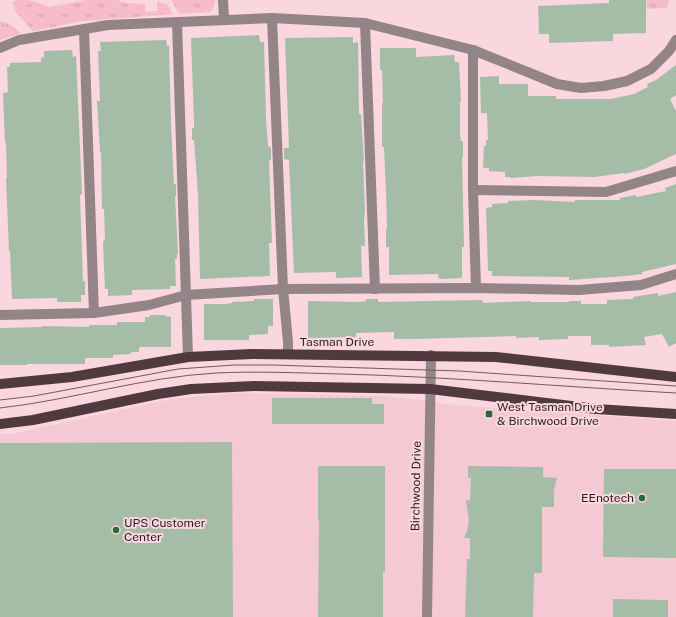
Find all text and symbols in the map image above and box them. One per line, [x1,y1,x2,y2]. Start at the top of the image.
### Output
street label: Tasman Drive [300,335,375,349]
place label: West Tasman Drive & Birchwood Drive [497,400,603,428]
marker: West Tasman Drive & Birchwood Drive [484,409,494,419]
street label: Birchwood Drive [408,440,424,531]
place label: EEnotech [581,491,634,505]
marker: EEnotech [637,493,647,503]
place label: UPS Customer Center [124,516,206,544]
marker: UPS Customer Center [111,525,121,535]

